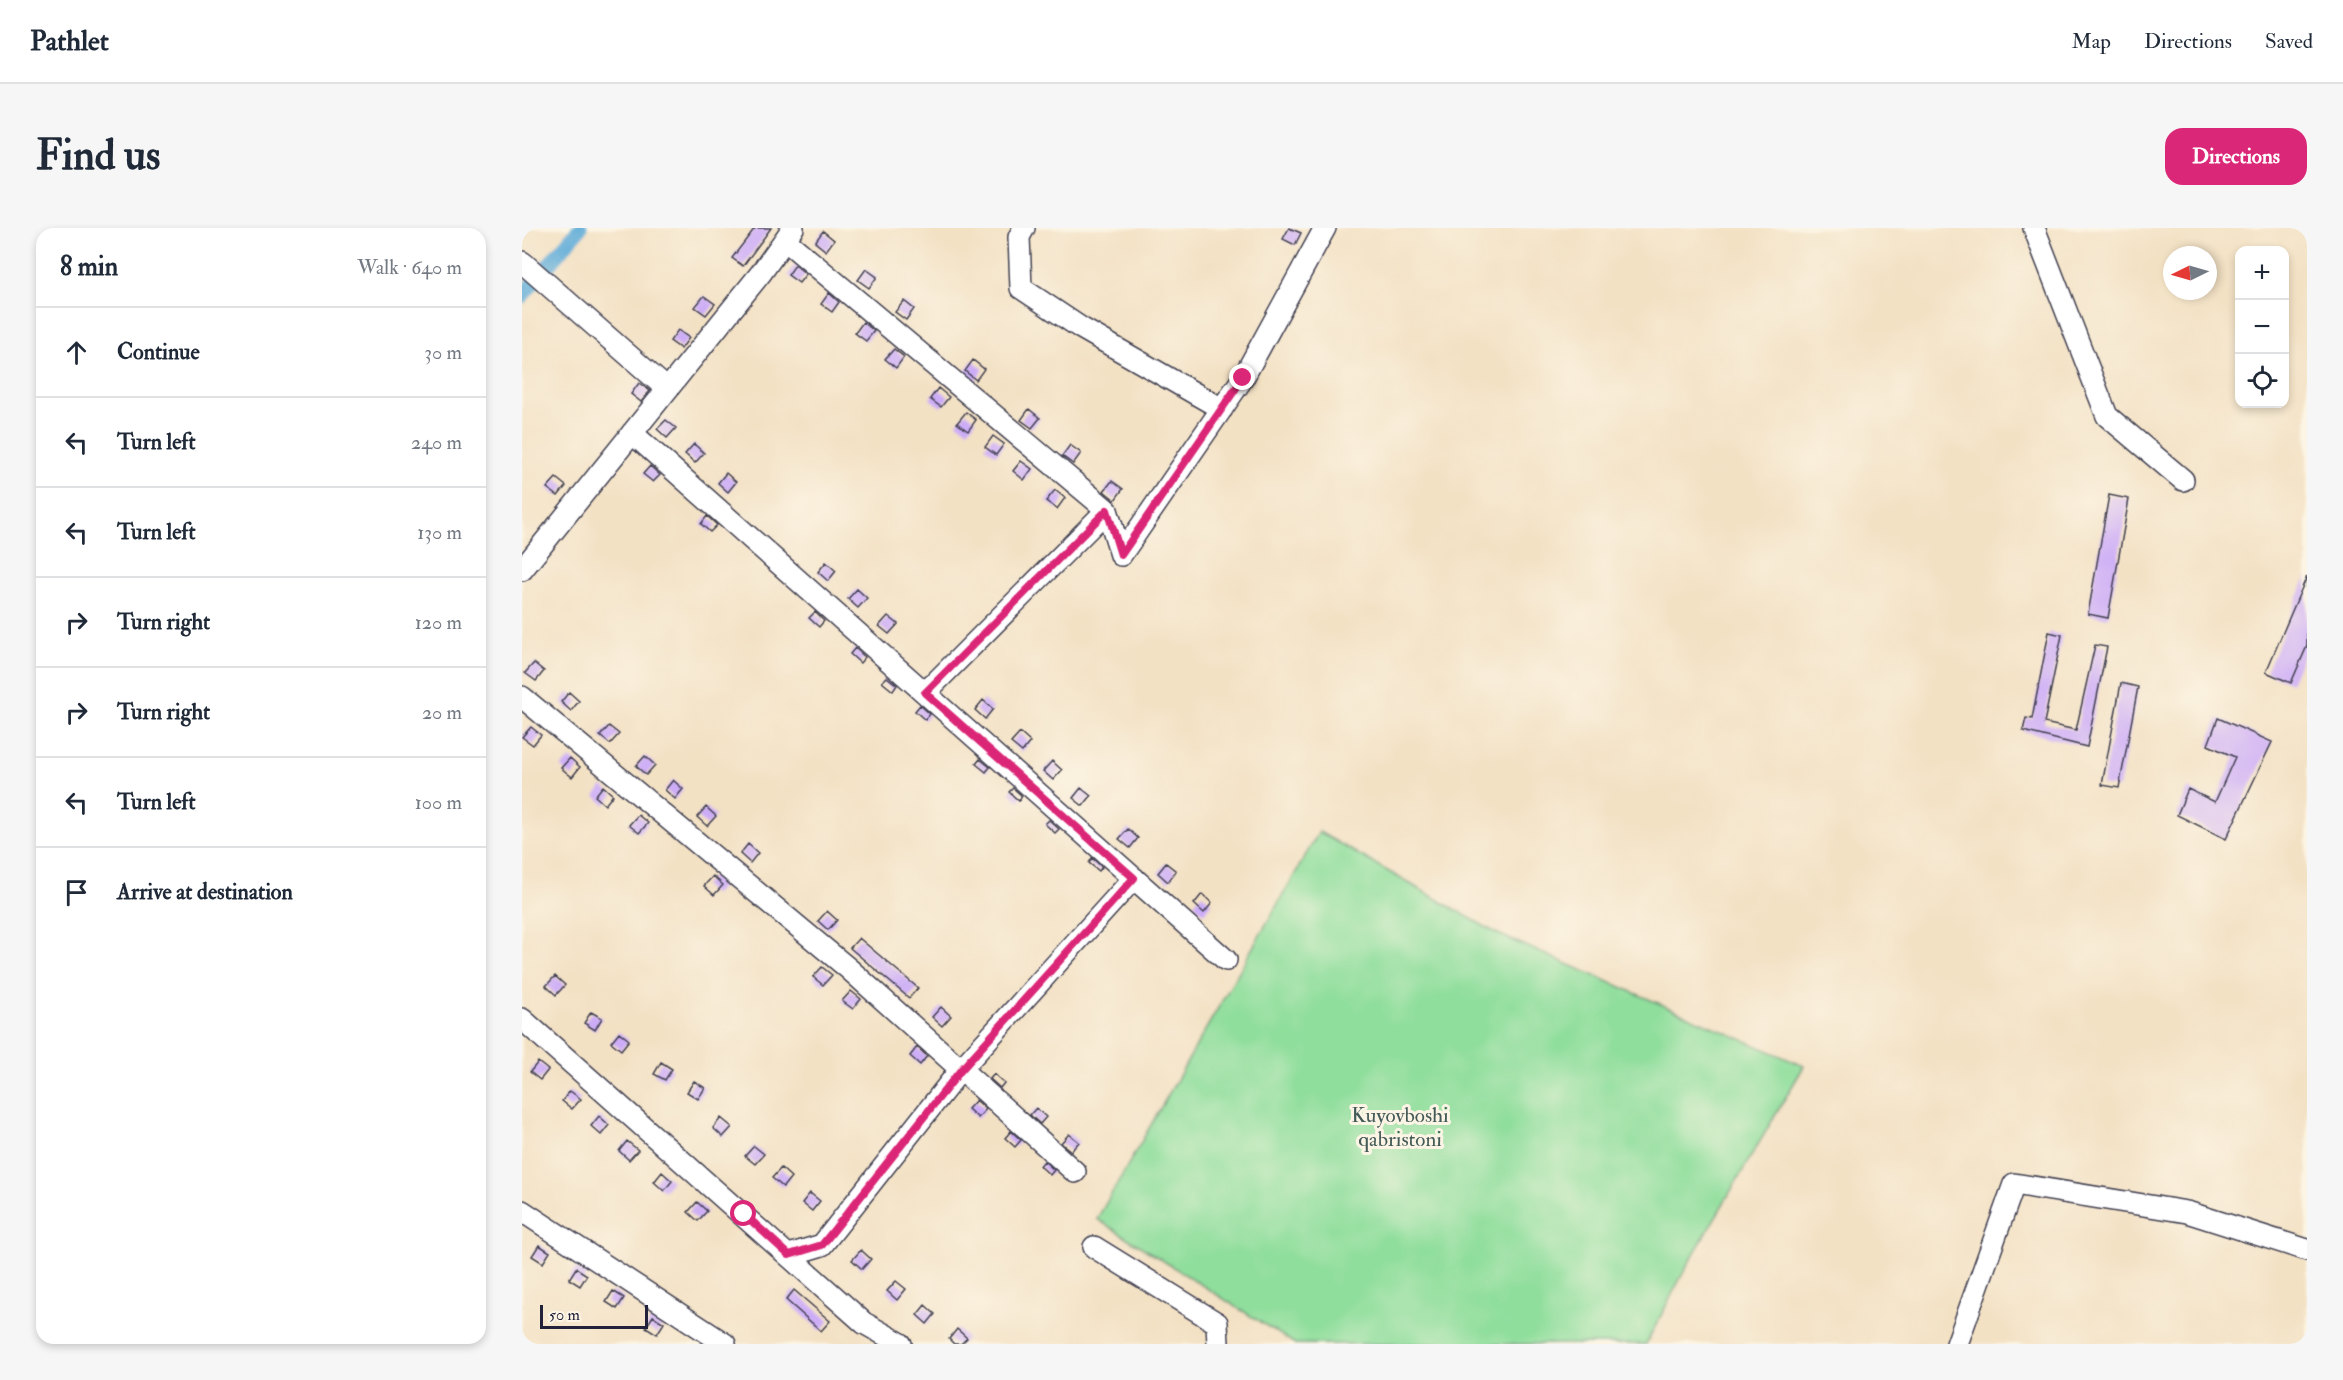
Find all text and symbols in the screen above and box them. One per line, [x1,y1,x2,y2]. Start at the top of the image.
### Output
text: Pathlet [30,24,109,59]
text: Map [2071,28,2111,55]
text: Directions [2144,28,2232,55]
text: Saved [2265,28,2313,55]
button: Directions [2165,128,2307,185]
text: Find us [36,130,160,182]
north arrow [2163,246,2217,300]
map controls [2235,246,2289,408]
button: + [2235,246,2289,300]
text: 8 min [60,251,118,283]
text: Walk · 640 m [357,255,462,280]
button: − [2235,300,2289,354]
icon: ahead [60,336,93,369]
text: Continue [117,338,200,366]
text: 30 m [424,340,462,365]
button: locate [2235,354,2289,408]
route end [1229,364,1255,390]
icon: left [60,426,93,459]
text: Turn left [117,428,196,456]
text: 240 m [411,430,462,455]
icon: left [60,516,93,549]
text: Turn left [117,518,196,546]
text: 130 m [417,520,462,545]
icon: right [60,606,93,639]
text: Turn right [117,608,210,636]
text: 120 m [415,610,462,635]
icon: right [60,696,93,729]
text: Turn right [117,698,210,726]
text: 20 m [422,700,462,725]
icon: left [60,786,93,819]
text: Turn left [117,788,196,816]
text: 100 m [415,790,462,815]
icon: arrive [60,876,93,909]
text: Arrive at destination [117,878,293,906]
park label: Kuyovboshi qabristoni [1351,1102,1449,1153]
route start [730,1200,756,1226]
scale bar [540,1302,648,1330]
text: 50 m [549,1305,580,1325]

